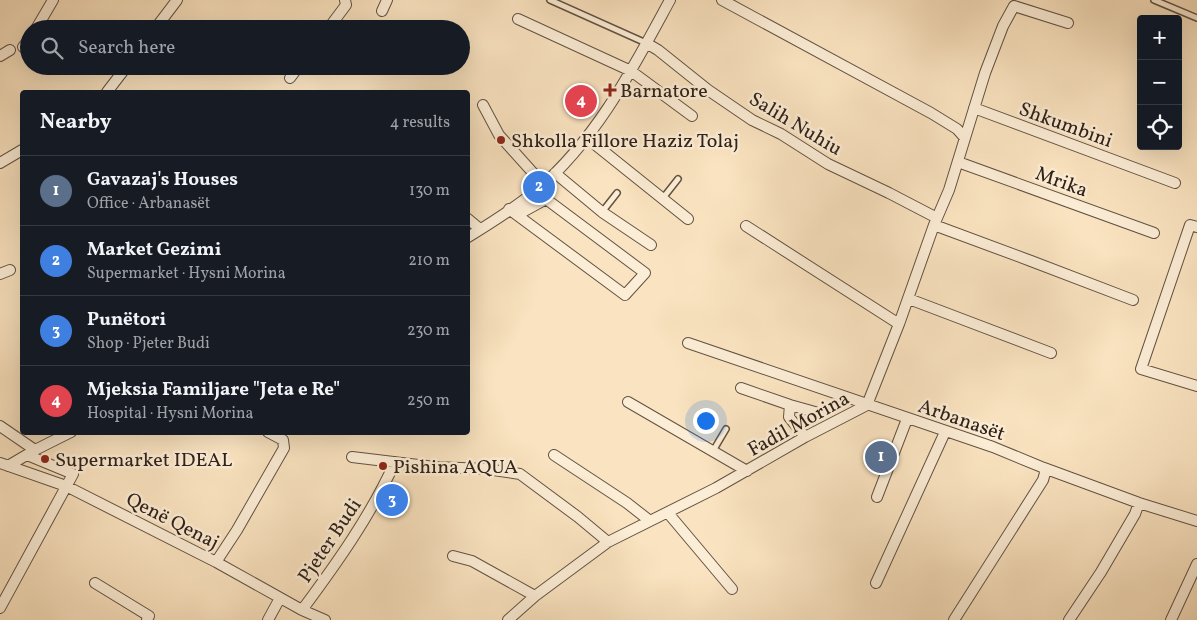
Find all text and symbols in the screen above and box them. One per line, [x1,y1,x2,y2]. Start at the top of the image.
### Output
map controls [1137,15,1182,150]
button: + [1137,15,1182,60]
search box [20,20,470,75]
icon: search [38,34,66,62]
text: Search here [78,35,175,61]
button: − [1137,60,1182,105]
place label: Barnatore [620,78,708,106]
pin: 4 [565,82,597,120]
marker: Barnatore [604,84,616,96]
street label: Salih Nuhiu [743,86,847,164]
street label: Shkumbini [1015,96,1116,156]
button: locate [1137,105,1182,150]
text: Nearby [40,108,111,137]
text: 4 results [390,112,450,134]
place label: Shkolla Fillore Haziz Tolaj [511,128,739,156]
marker: Shkolla Fillore Haziz Tolaj [495,134,507,146]
street label: Mrika [1031,161,1091,205]
text: Gavazaj's Houses [87,167,238,193]
pin: 2 [523,168,555,206]
text: 1 [53,180,59,202]
text: 130 m [409,180,450,202]
text: Office · Arbanasët [87,193,210,215]
text: Market Gezimi [87,237,221,263]
text: 2 [52,250,60,272]
text: 210 m [408,250,450,272]
text: Supermarket · Hysni Morina [87,263,286,285]
text: Punëtori [87,307,166,333]
text: 3 [52,320,60,342]
text: 230 m [407,320,450,342]
text: Shop · Pjeter Budi [87,333,210,355]
text: Mjeksia Familjare "Jeta e Re" [87,377,340,403]
street label: Fadil Morina [743,385,855,464]
text: 4 [51,390,61,412]
text: 250 m [407,390,450,412]
street label: Arbanasët [914,393,1009,449]
text: Hospital · Hysni Morina [87,403,254,425]
your location [693,408,719,434]
pin: 1 [865,438,897,476]
place label: Supermarket IDEAL [55,447,233,475]
marker: Supermarket IDEAL [39,453,51,465]
place label: Pishina AQUA [393,454,518,482]
marker: Pishina AQUA [377,460,389,472]
pin: 3 [376,481,408,519]
street label: Qenë Qenaj [121,486,224,557]
street label: Pjeter Budi [292,493,369,589]

